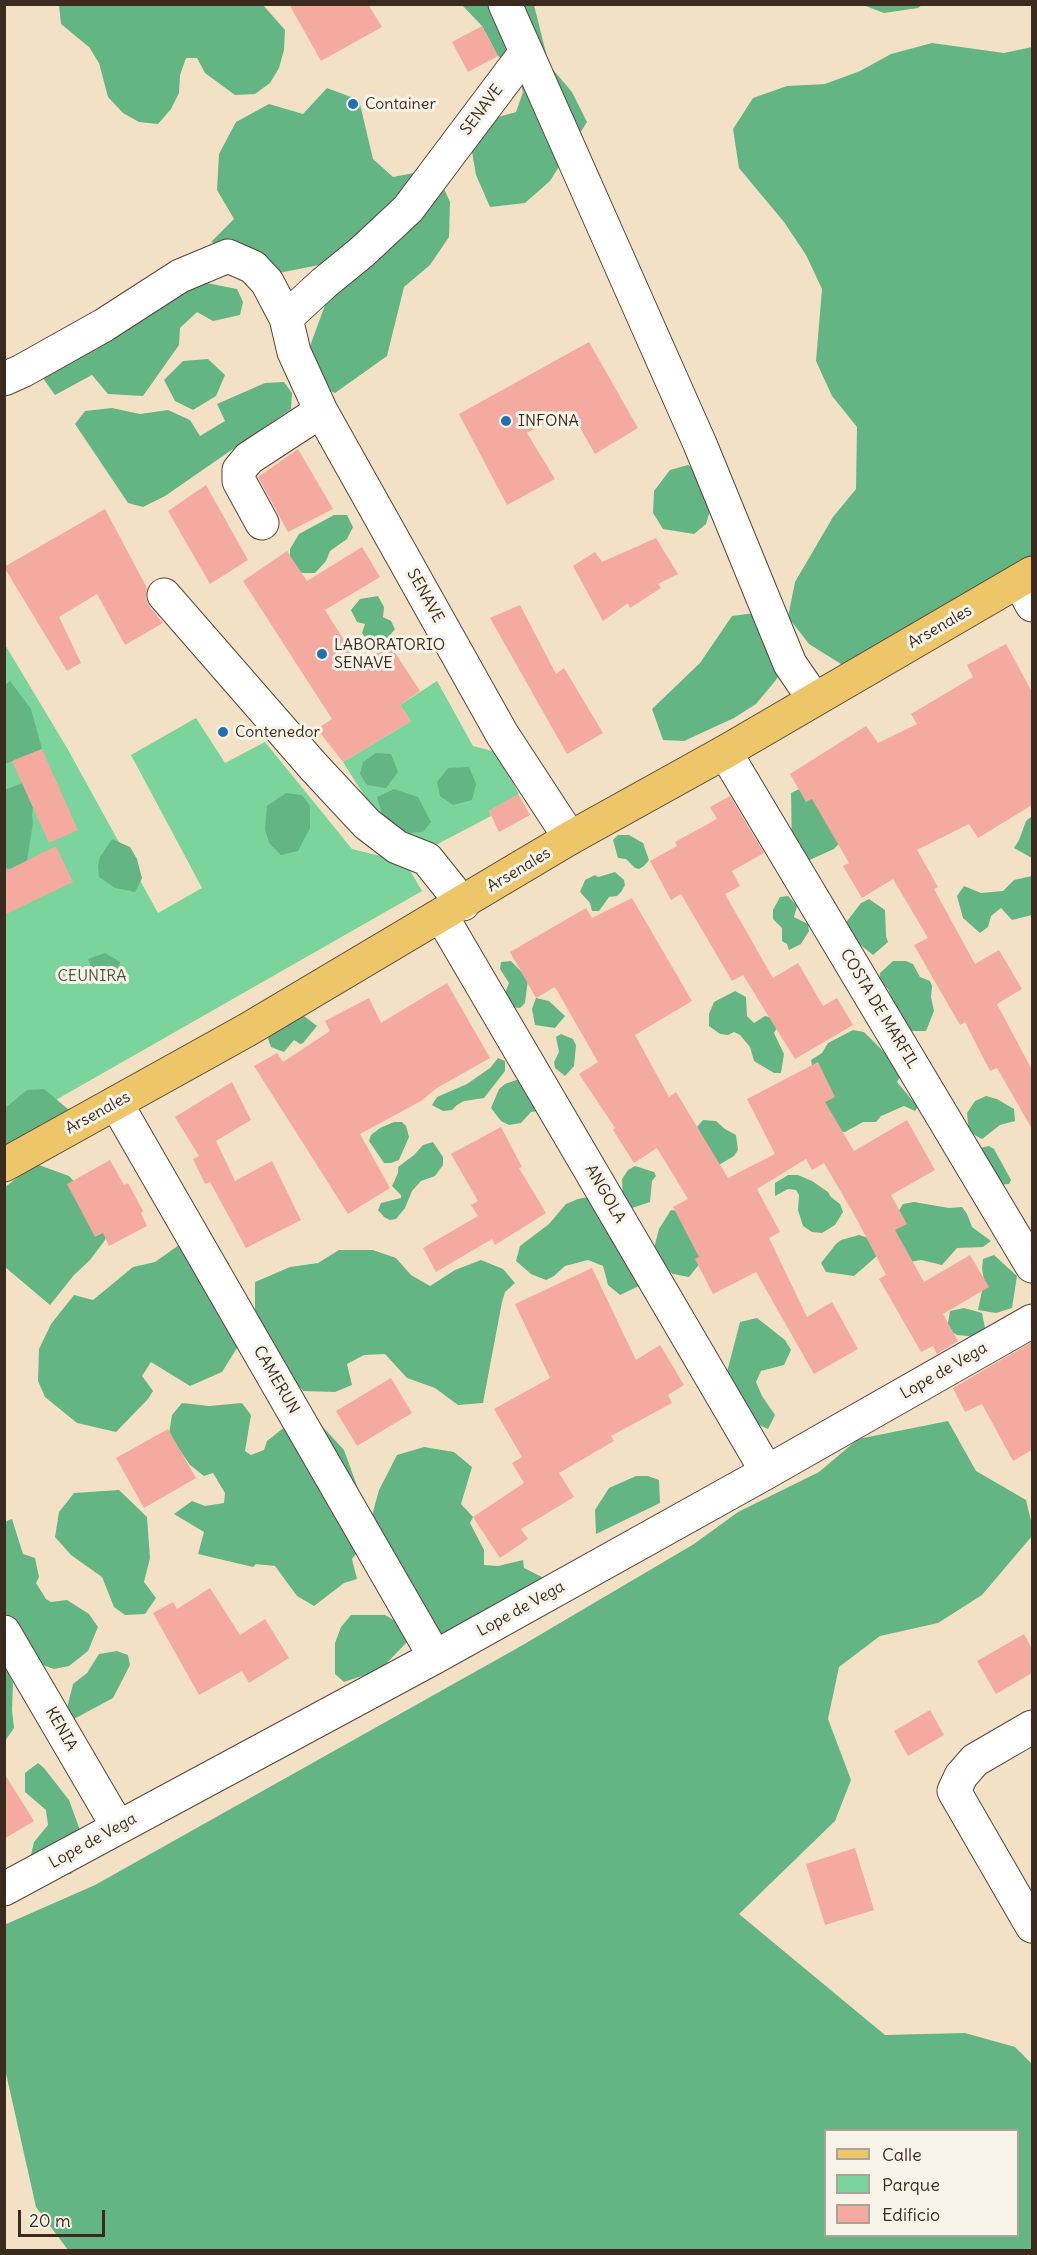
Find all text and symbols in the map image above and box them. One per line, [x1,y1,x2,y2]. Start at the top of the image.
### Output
street label: SENAVE [457,81,507,139]
place label: Container [365,94,436,114]
marker: Container [346,97,360,111]
place label: INFONA [518,411,579,431]
marker: INFONA [499,414,513,428]
street label: SENAVE [402,566,448,626]
street label: Arsenales [905,601,975,653]
place label: LABORATORIO SENAVE [334,635,445,673]
marker: LABORATORIO SENAVE [315,647,329,661]
place label: Contenedor [235,722,320,742]
marker: Contenedor [216,725,230,739]
street label: Arsenales [484,844,554,896]
street label: COSTA DE MARFIL [836,946,922,1072]
park label: CEUNIRA [57,966,127,986]
street label: Arsenales [62,1087,134,1139]
street label: ANGOLA [581,1161,629,1227]
street label: Lope de Vega [897,1338,991,1404]
street label: CAMERUN [249,1343,303,1417]
street label: Lope de Vega [474,1577,568,1641]
street label: KENIA [41,1704,81,1754]
street label: Lope de Vega [46,1809,140,1873]
legend [824,2129,1019,2237]
text: Calle [882,2143,922,2166]
text: Parque [882,2173,940,2196]
scale bar [21,2198,108,2236]
text: Edificio [882,2203,940,2226]
text: 20 m [29,2209,71,2232]

